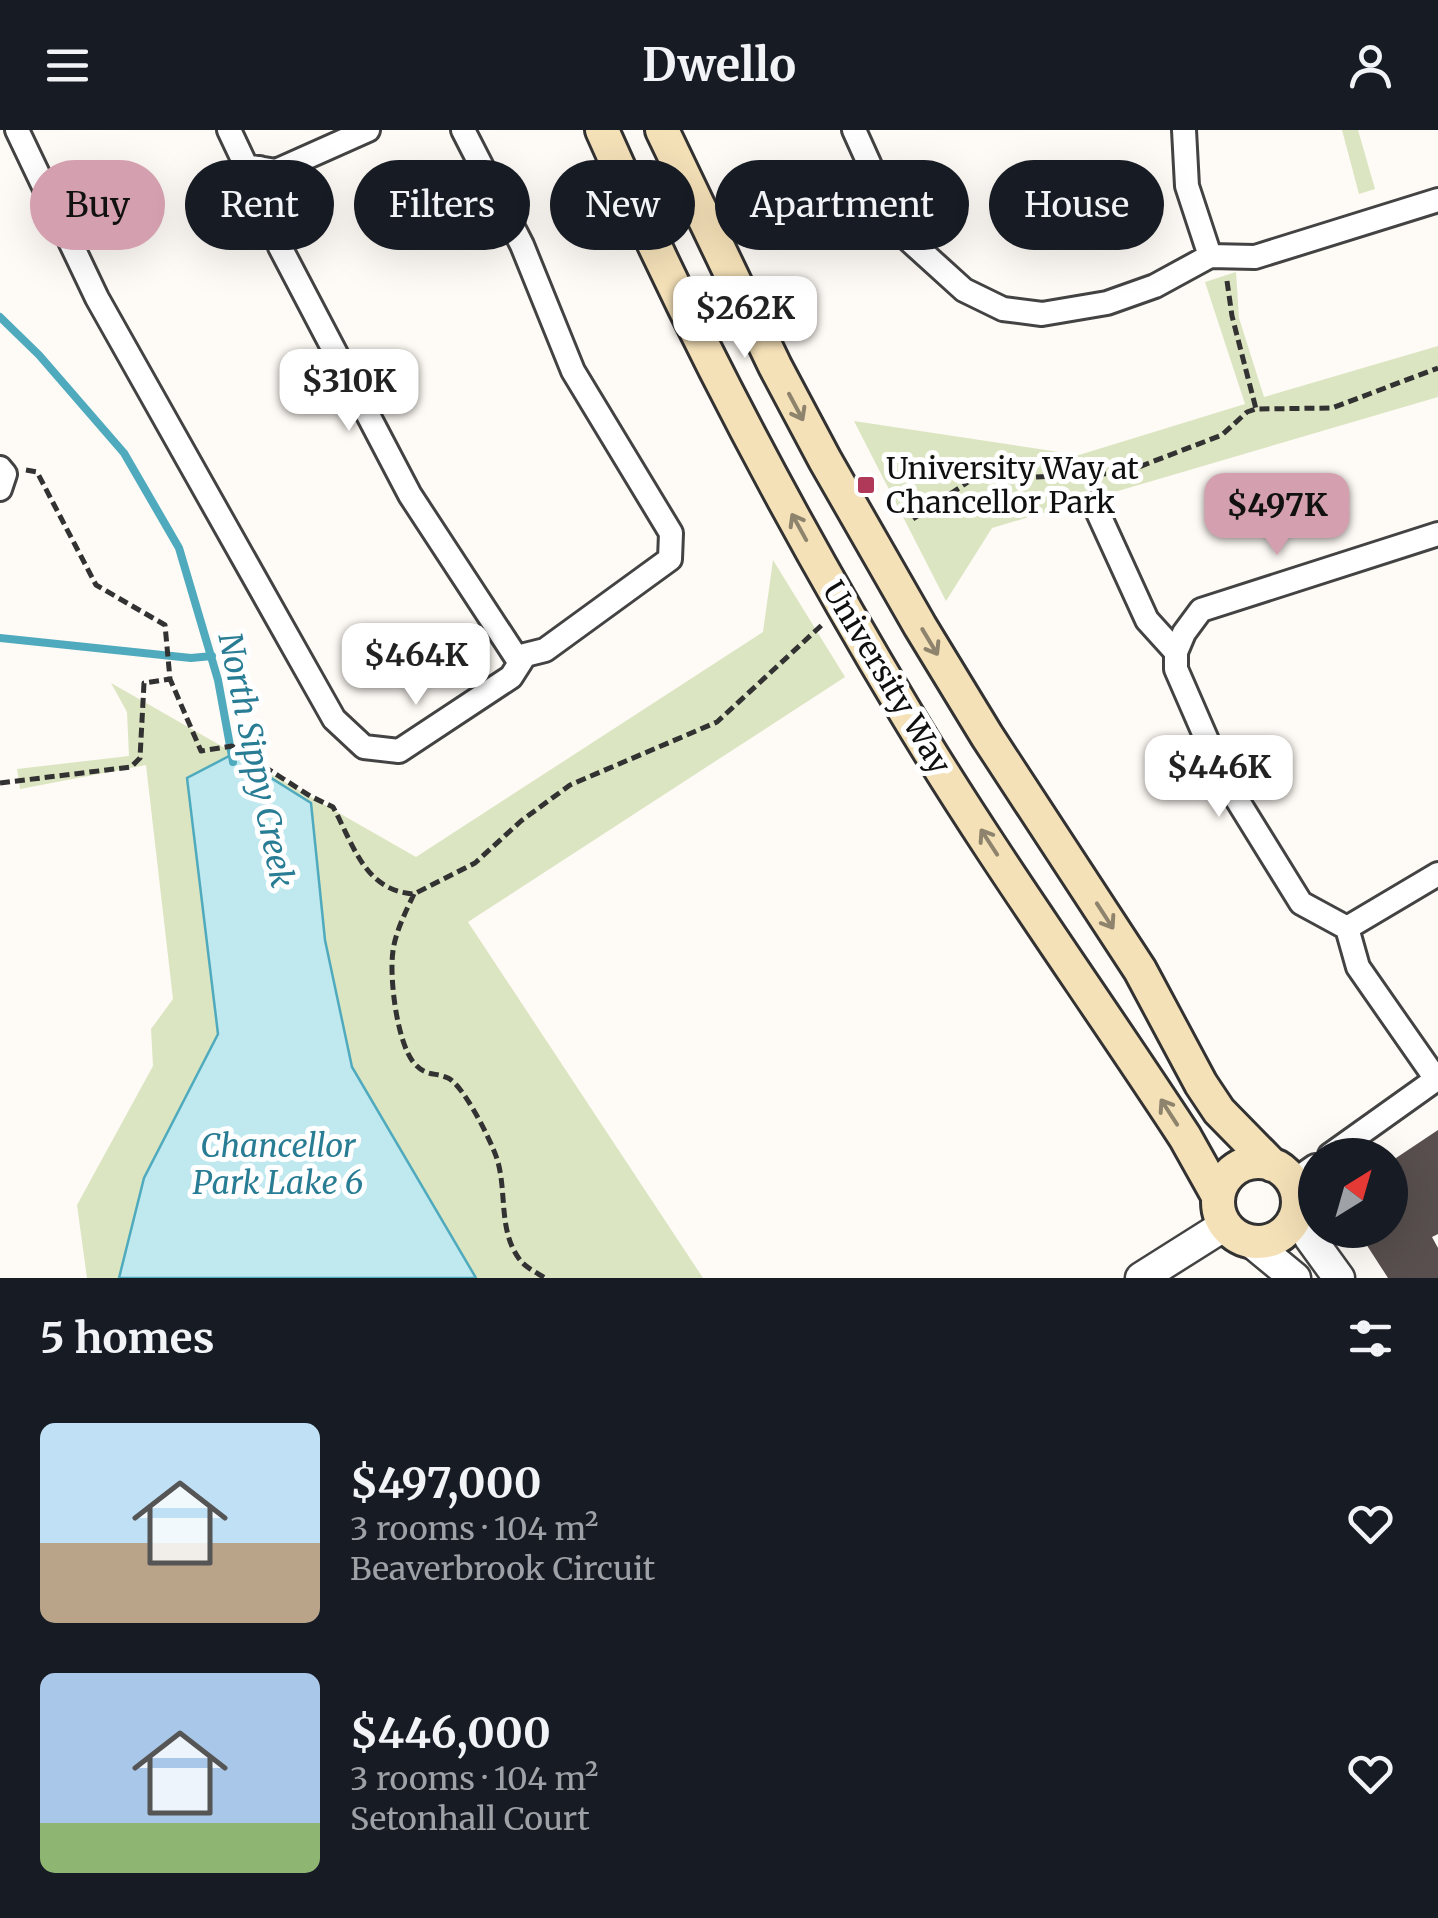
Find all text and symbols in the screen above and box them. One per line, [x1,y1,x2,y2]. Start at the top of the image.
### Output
text: Dwello [642,37,796,93]
icon: menu [40,38,95,93]
icon: person [1343,38,1398,93]
chip: Buy [30,160,165,250]
chip: Rent [185,160,334,250]
chip: Filters [354,160,530,250]
chip: New [550,160,695,250]
chip: Apartment [715,160,969,250]
chip: House [989,160,1164,250]
pin: $262K [675,276,815,361]
text: $262K [695,288,795,328]
pin: $310K [279,349,419,434]
text: $310K [302,361,396,401]
one-way arrow [787,391,807,421]
place label: University Way at Chancellor Park [886,449,1139,521]
pin: $497K [1207,473,1347,558]
marker: University Way at Chancellor Park [855,474,877,496]
text: $497K [1226,485,1328,525]
one-way arrow [789,513,808,542]
street label: University Way [815,574,960,781]
pin: $464K [346,623,486,708]
one-way arrow [920,627,940,656]
water label: North Sippy Creek [209,629,303,891]
text: $464K [364,635,468,675]
pin: $446K [1149,735,1289,820]
text: $446K [1167,747,1271,787]
one-way arrow [978,828,999,856]
one-way arrow [1094,902,1115,930]
one-way arrow [1159,1099,1180,1127]
water label: Chancellor Park Lake 6 [193,1126,363,1203]
north arrow [1298,1138,1408,1248]
map controls [1298,1138,1408,1248]
icon: filters [1343,1311,1398,1366]
text: 5 homes [40,1312,214,1364]
text: $497,000 [350,1457,542,1509]
icon: home [120,1463,240,1583]
icon: heart [1343,1496,1398,1551]
text: 3 rooms · 104 m² [350,1509,598,1549]
text: Beaverbrook Circuit [350,1549,655,1589]
text: $446,000 [350,1707,551,1759]
icon: home [120,1713,240,1833]
icon: heart [1343,1746,1398,1801]
text: 3 rooms · 104 m² [350,1759,598,1799]
text: Setonhall Court [350,1799,590,1839]

